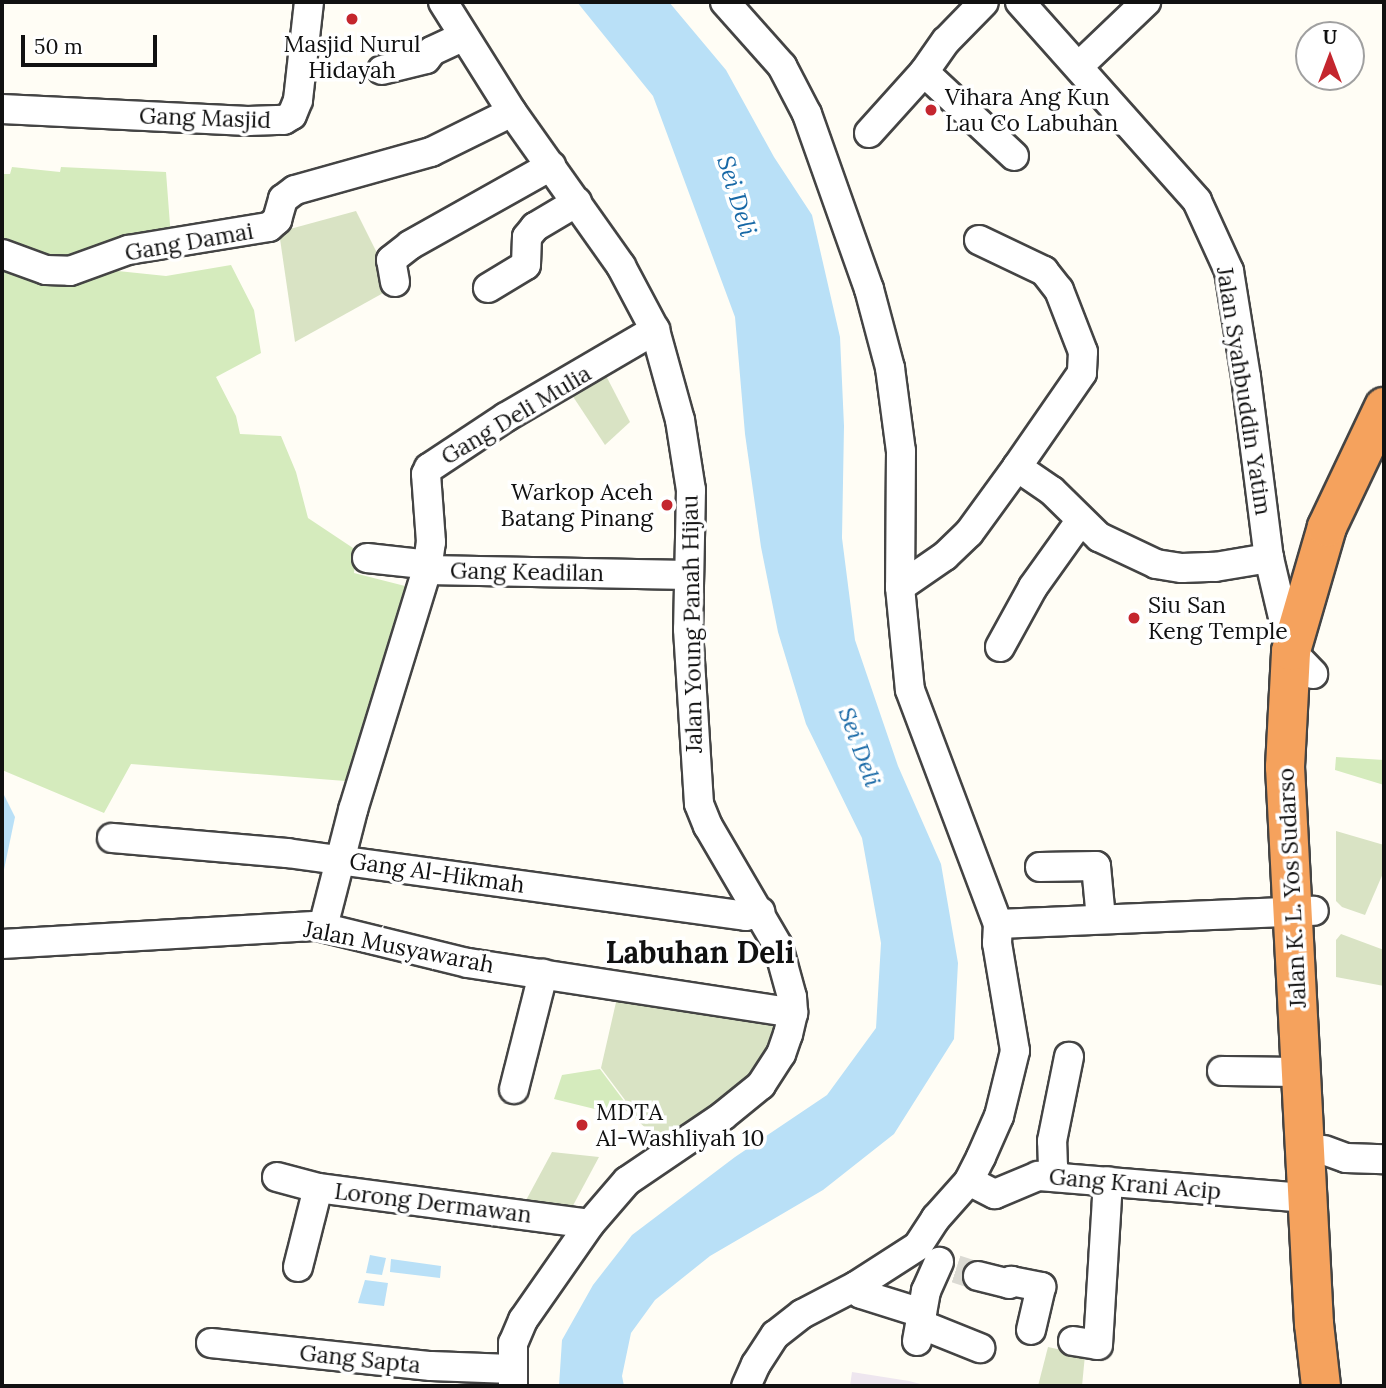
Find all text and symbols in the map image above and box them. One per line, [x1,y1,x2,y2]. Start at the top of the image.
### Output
marker: Masjid Nurul Hidayah [344,11,360,27]
scale bar [24,21,161,65]
north arrow [1295,21,1365,91]
text: U [1323,25,1337,49]
place label: Masjid Nurul Hidayah [283,30,421,84]
text: 50 m [34,33,83,60]
place label: Vihara Ang Kun Lau Co Labuhan [945,83,1118,137]
street label: Gang Masjid [139,102,271,134]
marker: Vihara Ang Kun Lau Co Labuhan [923,102,939,118]
water label: Sei Deli [711,152,763,240]
street label: Gang Damai [123,217,255,267]
street label: Jalan Syahbuddin Yatim [1211,265,1277,517]
street label: Gang Deli Mulia [436,359,596,471]
place label: Warkop Aceh Batang Pinang [501,478,653,532]
street label: Jalan Young Panah Hijau [676,495,708,753]
marker: Warkop Aceh Batang Pinang [659,497,675,513]
street label: Gang Keadilan [450,557,604,587]
place label: Siu San Keng Temple [1148,591,1288,645]
marker: Siu San Keng Temple [1126,610,1142,626]
water label: Sei Deli [832,703,888,791]
street label: Jalan K. L. Yos Sudarso [1272,767,1312,1009]
street label: Gang Al-Hikmah [348,847,526,899]
street label: Jalan Musyawarah [302,915,496,979]
district label: Labuhan Deli [605,934,795,970]
place label: MDTA Al-Washliyah 10 [596,1098,765,1152]
marker: MDTA Al-Washliyah 10 [574,1117,590,1133]
street label: Gang Krani Acip [1048,1163,1222,1205]
street label: Lorong Dermawan [333,1177,533,1229]
street label: Gang Sapta [298,1339,422,1379]

